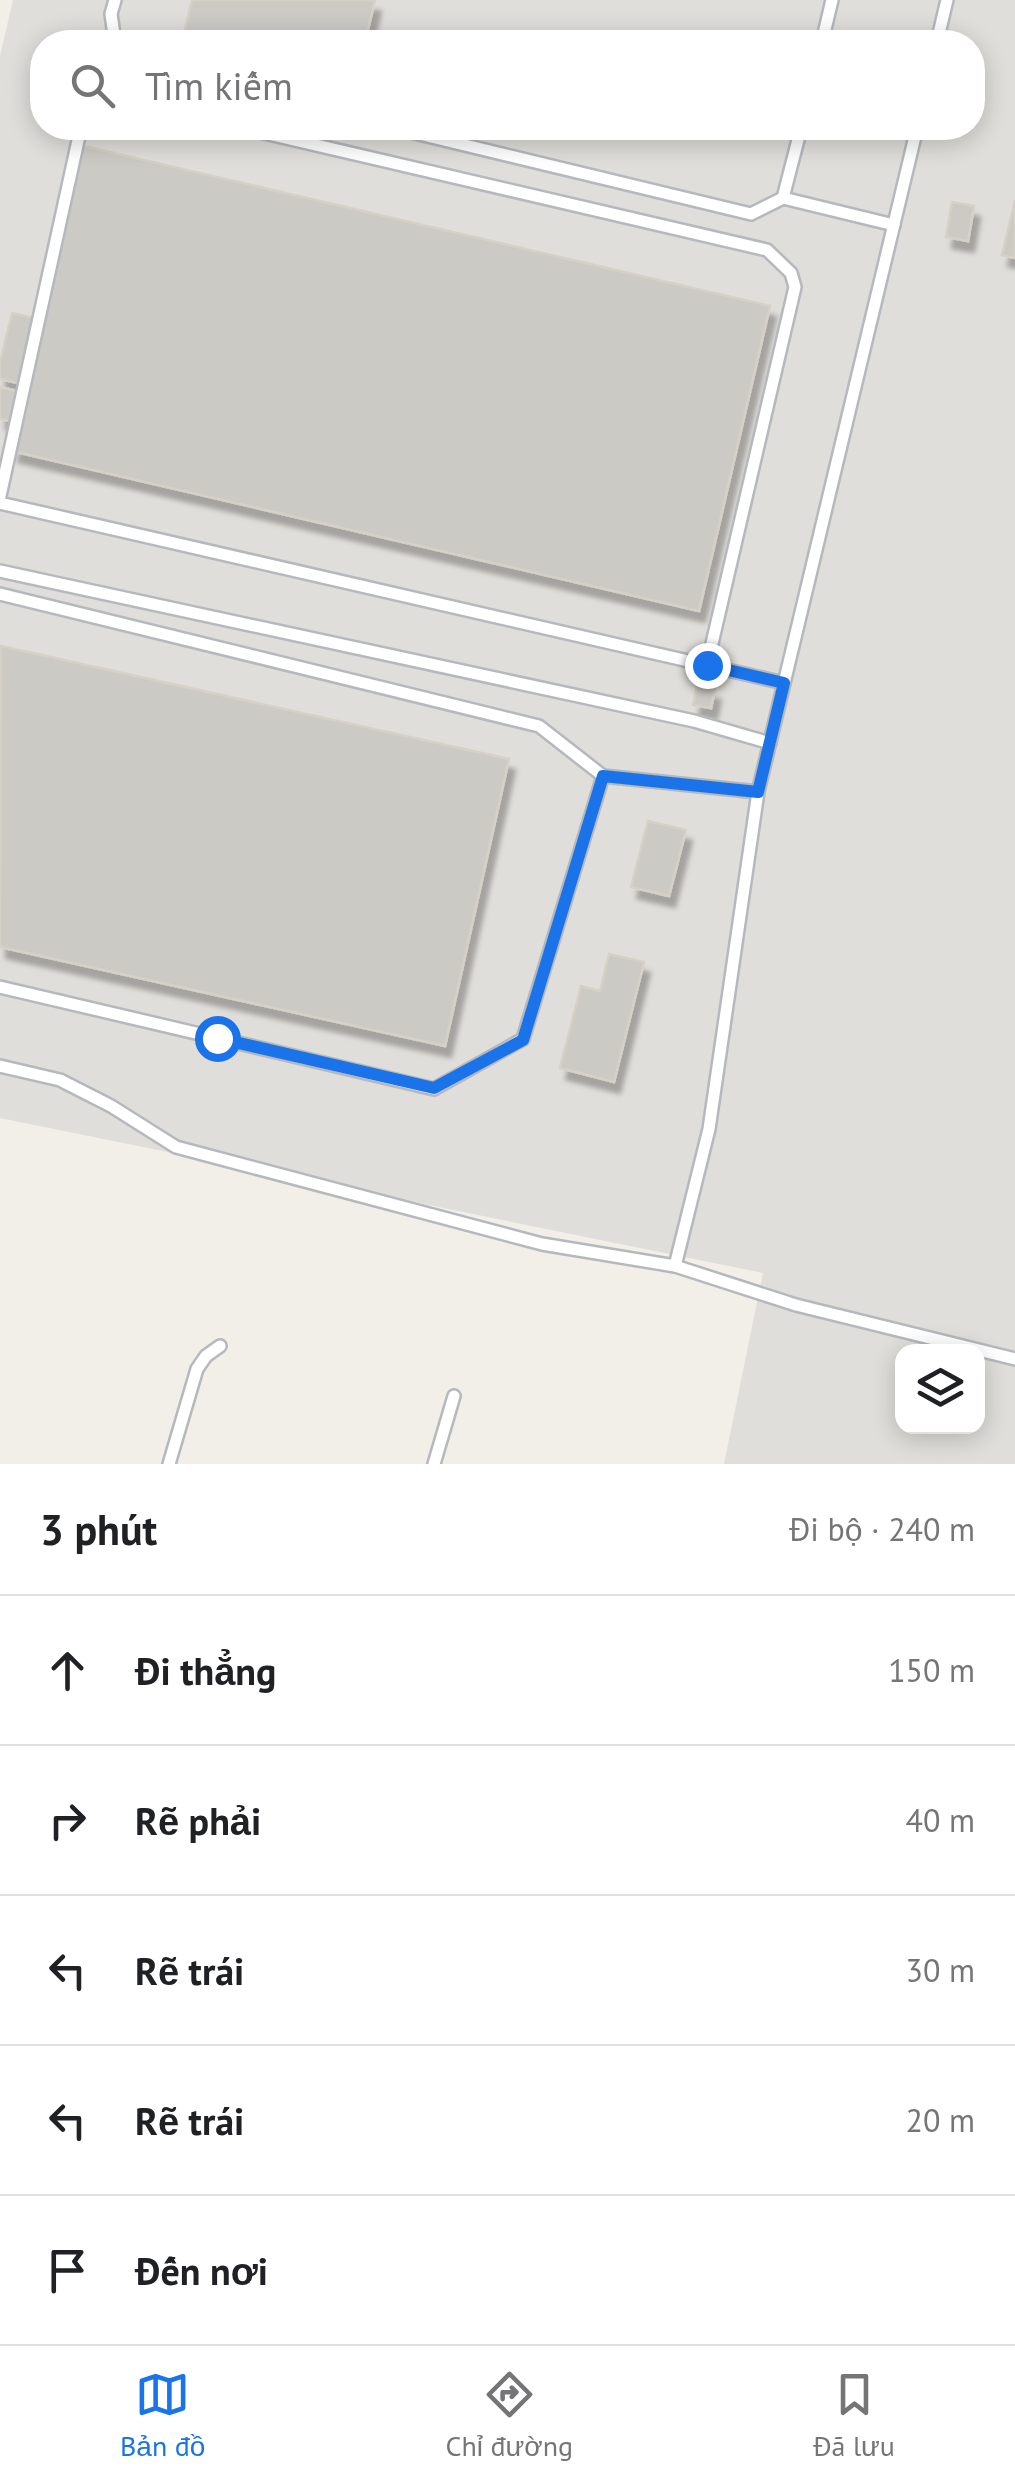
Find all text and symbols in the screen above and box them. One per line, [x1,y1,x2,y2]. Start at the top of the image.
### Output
search box [30,30,985,140]
icon: search [65,58,120,113]
text: Tìm kiếm [145,61,293,110]
route end [685,643,731,689]
route start [195,1016,241,1062]
map controls [895,1344,985,1434]
button: layers [895,1344,985,1434]
text: 3 phút [40,1502,157,1557]
text: Đi bộ · 240 m [789,1508,975,1550]
icon: ahead [40,1643,95,1698]
text: Đi thẳng [135,1646,276,1695]
text: 150 m [888,1649,975,1691]
icon: right [40,1793,95,1848]
text: Rẽ phải [135,1796,261,1845]
text: 40 m [906,1799,975,1841]
icon: left [40,1943,95,1998]
text: Rẽ trái [135,1946,244,1995]
text: 30 m [906,1949,975,1991]
icon: left [40,2093,95,2148]
text: Rẽ trái [135,2096,244,2145]
text: 20 m [906,2099,975,2141]
icon: arrive [40,2243,95,2298]
text: Đến nơi [135,2246,268,2295]
tab: Bản đồ [120,2367,205,2464]
tab: Chỉ đường [445,2367,573,2464]
tab: Đã lưu [813,2367,895,2464]

